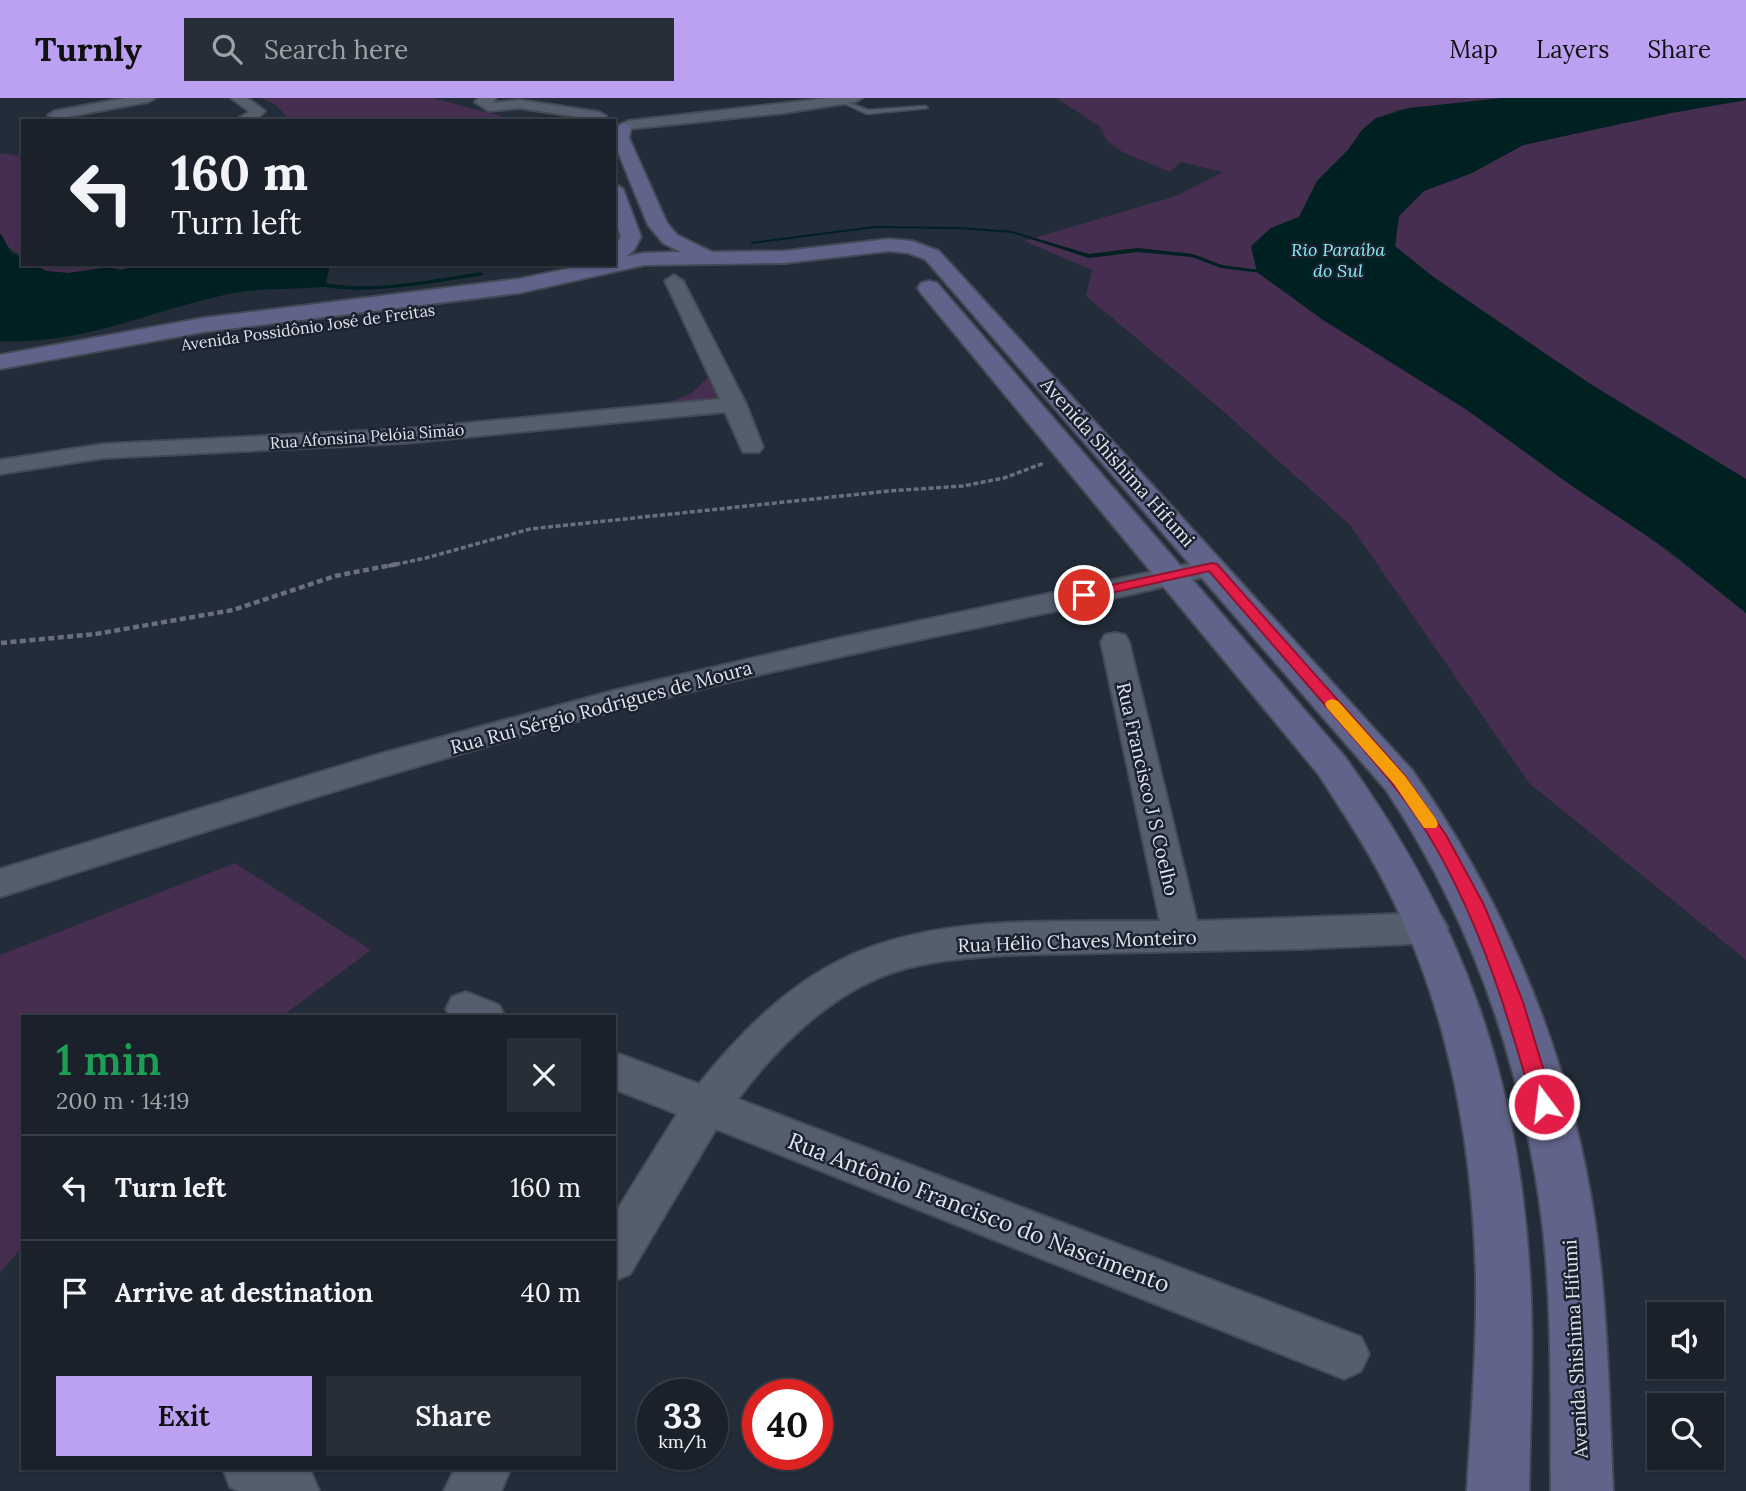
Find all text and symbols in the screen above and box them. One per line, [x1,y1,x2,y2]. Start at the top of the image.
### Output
search box [184,18,674,81]
text: Turnly [35,28,142,70]
icon: search [208,30,246,68]
text: Search here [264,33,408,66]
text: Map [1449,34,1498,65]
text: Layers [1536,34,1609,65]
text: Share [1647,34,1711,65]
text: 160 m [171,141,308,203]
icon: left [56,147,147,238]
text: Turn left [171,202,301,243]
water label: Rio Paraíba do Sul [1291,238,1385,282]
street label: Avenida Possidônio José de Freitas [179,299,436,355]
street label: Avenida Shishima Hifumi [1035,372,1200,552]
street label: Rua Afonsina Pelóia Simão [269,419,465,453]
pin [1054,565,1114,625]
icon: arrive [1065,576,1103,614]
street label: Rua Rui Sérgio Rodrigues de Moura [447,655,755,759]
street label: Rua Francisco J S Coelho [1112,680,1184,898]
street label: Rua Hélio Chaves Monteiro [957,925,1197,957]
text: 1 min [56,1033,161,1087]
button: close [507,1038,581,1112]
position arrow [1507,1067,1581,1141]
text: 200 m · 14:19 [56,1086,190,1115]
street label: Rua Antônio Francisco do Nascimento [784,1126,1174,1298]
icon: left [56,1169,94,1207]
text: Turn left [115,1171,226,1204]
text: 160 m [510,1171,581,1204]
street label: Avenida Shishima Hifumi [1557,1239,1593,1460]
icon: arrive [56,1274,94,1312]
text: Arrive at destination [115,1276,373,1309]
text: 40 m [521,1276,581,1309]
map controls [1647,1302,1724,1470]
button: sound [1647,1302,1724,1379]
button: Exit [56,1376,312,1456]
button: Share [326,1376,581,1456]
speed limit sign: 40 [742,1379,833,1470]
text: 33 [663,1393,702,1438]
button: search [1647,1393,1724,1470]
text: km/h [658,1430,707,1453]

